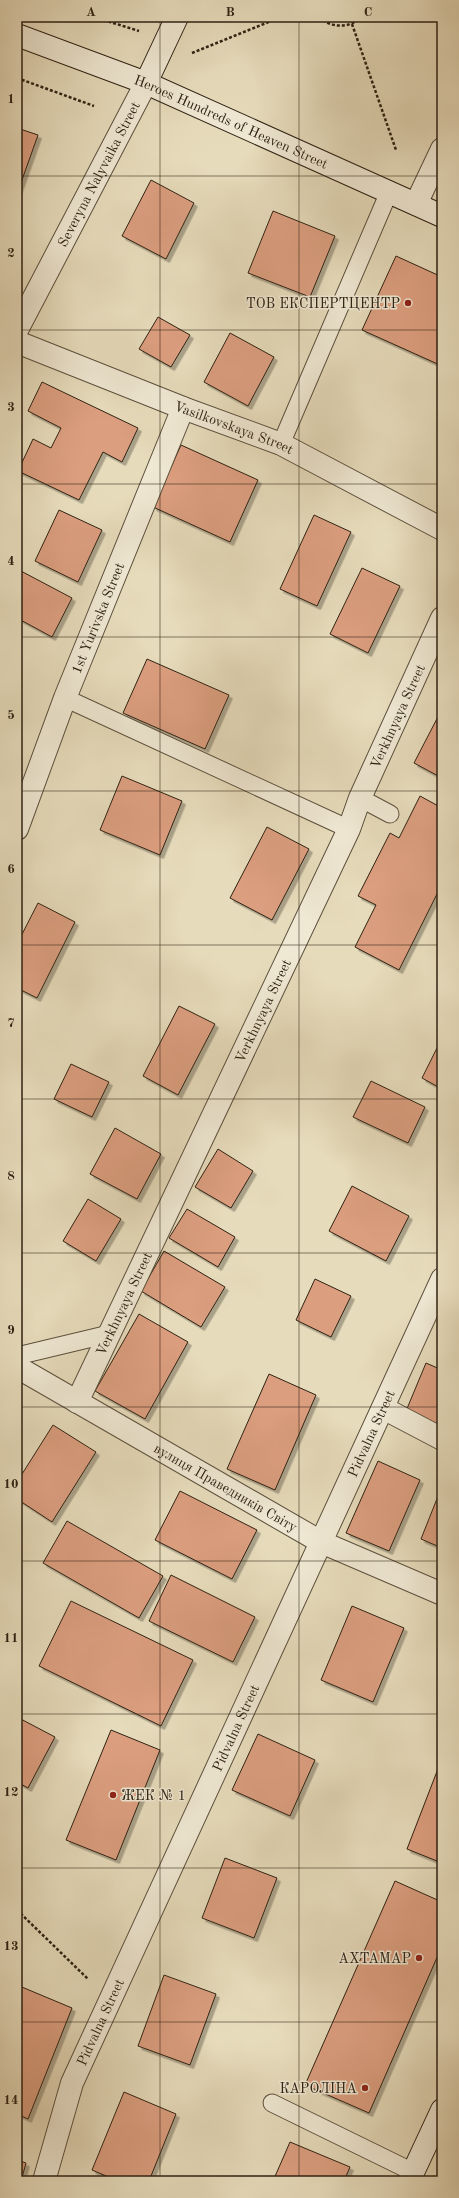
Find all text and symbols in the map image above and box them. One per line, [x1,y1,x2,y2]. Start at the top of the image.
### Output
text: A [86,6,96,19]
text: B [225,6,235,19]
text: C [364,6,372,19]
street label: Heroes Hundreds of Heaven Street [132,73,330,172]
text: 1 [7,93,15,106]
street label: Severyna Nalyvaika Street [56,99,143,249]
text: 2 [7,247,15,260]
place label: ТОВ ЕКСПЕРТЦЕНТР [246,297,400,311]
marker: ТОВ ЕКСПЕРТЦЕНТР [403,298,413,308]
street label: Vasilkovskaya Street [172,399,296,457]
text: 3 [7,401,15,414]
text: 4 [7,555,15,568]
street label: 1st Yurivska Street [70,561,127,676]
street label: Verkhnyaya Street [368,662,428,771]
text: 5 [7,709,15,722]
text: 6 [7,863,15,876]
street label: Verkhnyaya Street [233,957,294,1065]
text: 7 [7,1017,15,1030]
text: 8 [7,1170,15,1183]
street label: Verkhnyaya Street [94,1250,155,1358]
text: 9 [7,1324,15,1337]
street label: Pidvalna Street [346,1388,398,1479]
street label: вулиця Праведників Світу [151,1441,300,1535]
text: 10 [3,1478,19,1491]
text: 11 [3,1632,19,1645]
street label: Pidvalna Street [210,1683,262,1774]
text: 12 [3,1786,19,1799]
place label: ЖЕК № 1 [121,1789,186,1803]
marker: ЖЕК № 1 [108,1790,118,1800]
text: 13 [3,1940,19,1953]
place label: АХТАМАР [338,1952,411,1966]
marker: АХТАМАР [414,1953,424,1963]
street label: Pidvalna Street [75,1977,127,2068]
place label: КАРОЛІНА [279,2082,357,2096]
marker: КАРОЛІНА [360,2083,370,2093]
text: 14 [3,2094,19,2107]

